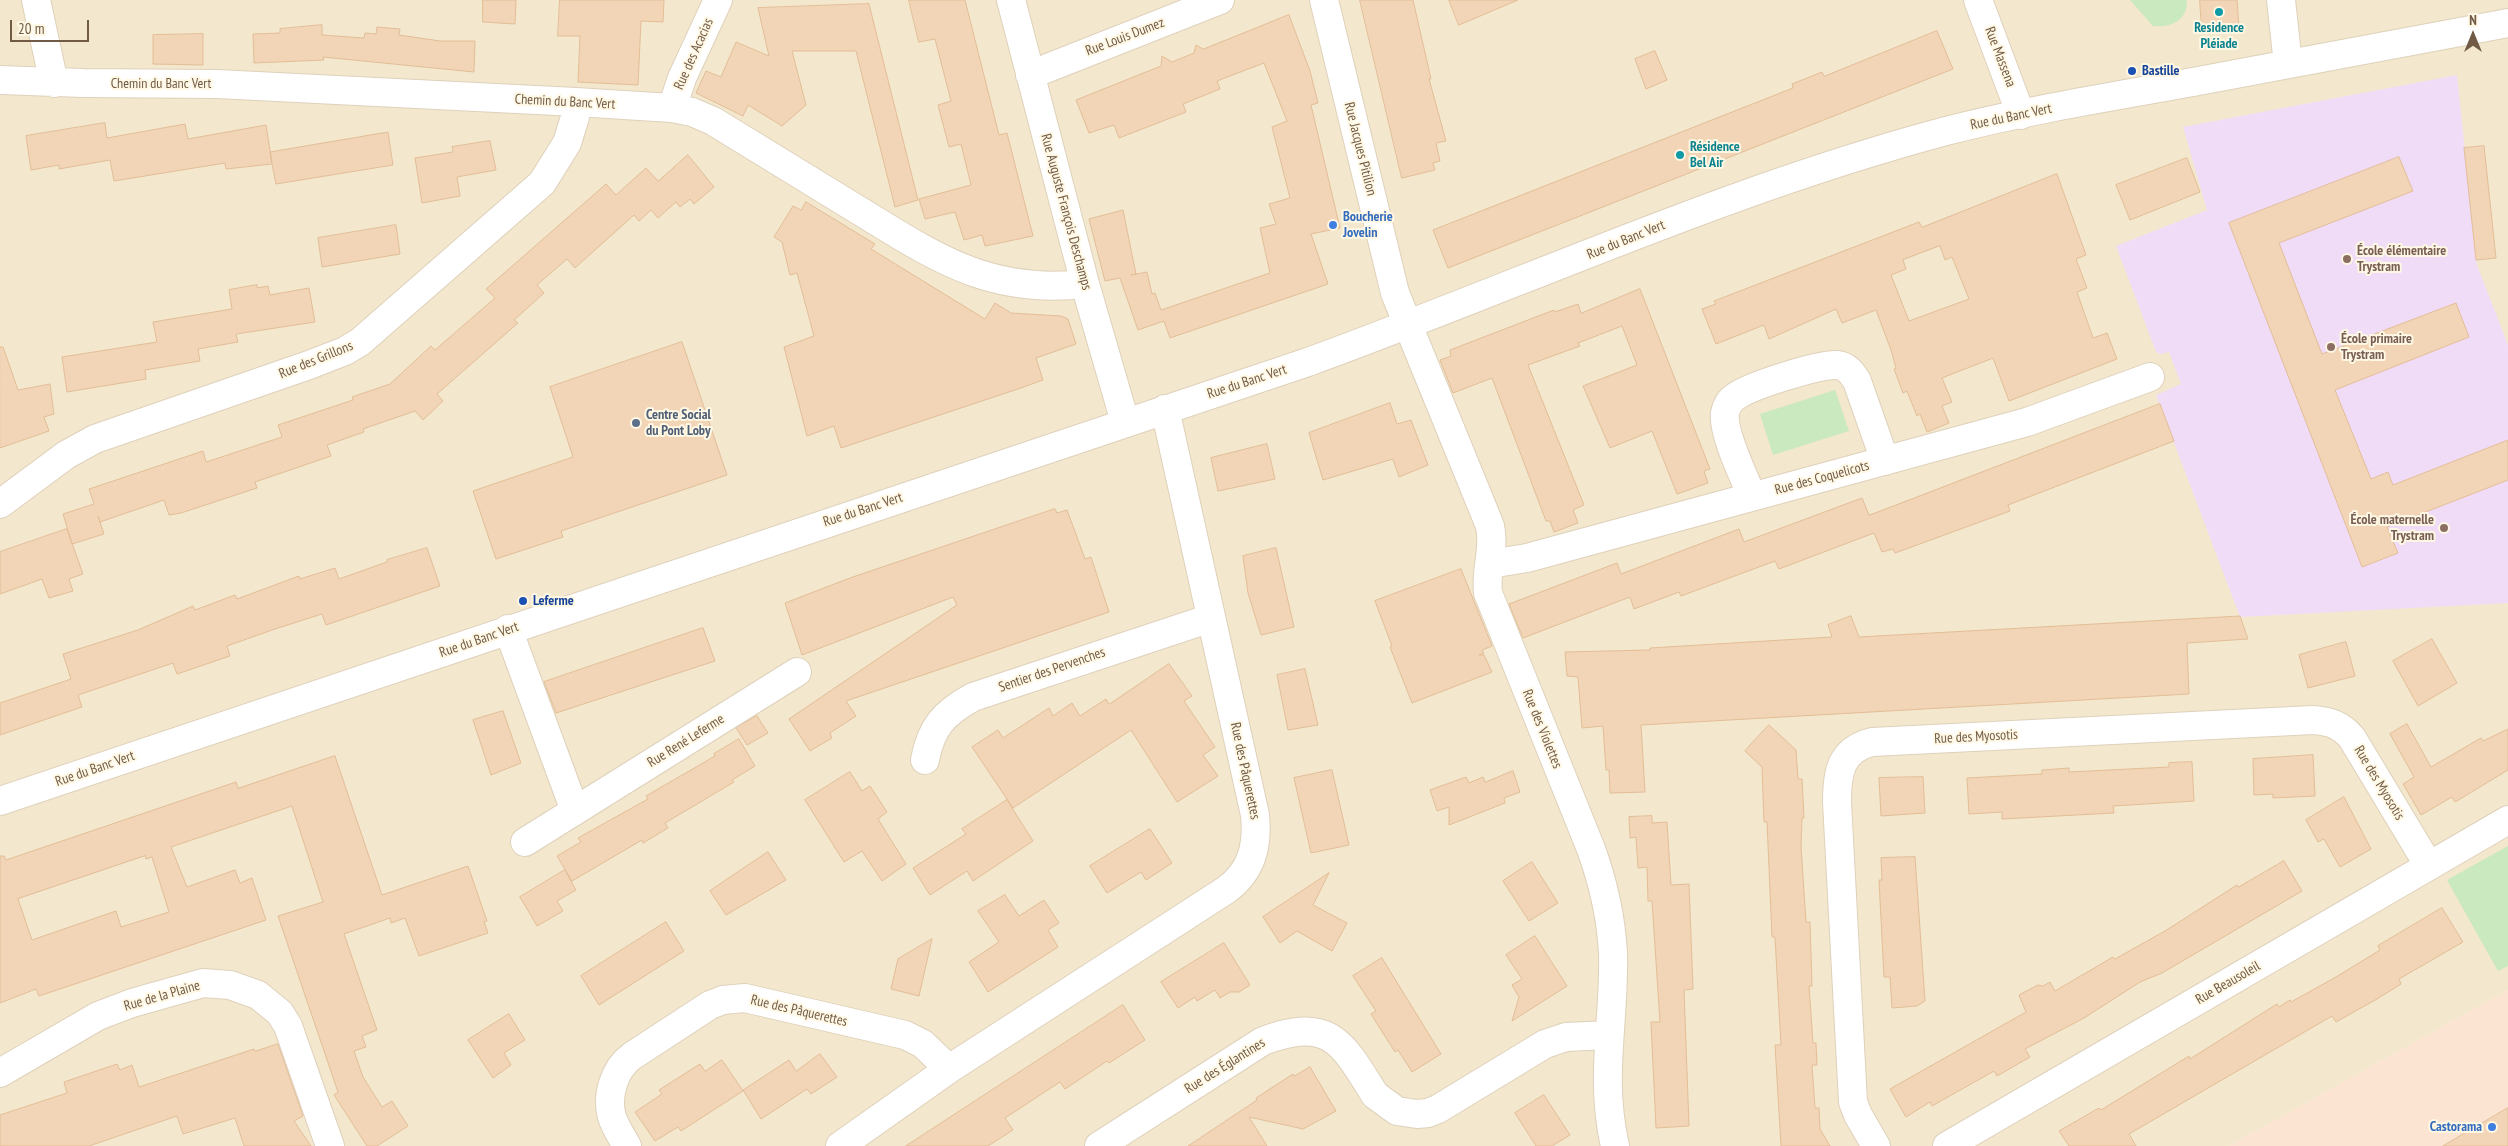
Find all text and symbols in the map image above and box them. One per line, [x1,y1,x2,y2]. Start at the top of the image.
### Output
marker: Residence Pléiade [2213,6,2225,18]
scale bar [12,10,91,42]
north arrow [2448,10,2498,60]
text: N [2469,11,2477,29]
street label: Rue Louis Dumez [1083,14,1167,60]
street label: Rue des Acacias [671,16,717,92]
text: 20 m [18,19,44,38]
place label: Residence Pléiade [2194,20,2244,52]
street label: Rue Massena [1981,25,2019,89]
place label: Bastille [2142,63,2180,79]
marker: Bastille [2126,65,2138,77]
street label: Chemin du Banc Vert [111,76,211,92]
street label: Chemin du Banc Vert [514,91,616,113]
street label: Rue du Banc Vert [1969,100,2053,134]
street label: Rue Jacques Pitilion [1340,101,1380,197]
street label: Rue Auguste François Deschamps [1037,132,1095,292]
place label: Résidence Bel Air [1690,139,1740,172]
marker: Résidence Bel Air [1674,149,1686,161]
place label: Boucherie Jovelin [1343,209,1393,242]
street label: Rue du Banc Vert [1585,217,1667,263]
marker: Boucherie Jovelin [1327,219,1339,231]
place label: École élémentaire Trystram [2357,243,2446,276]
marker: École élémentaire Trystram [2341,253,2353,265]
place label: École primaire Trystram [2341,331,2412,364]
street label: Rue des Grillons [277,338,355,382]
marker: École primaire Trystram [2325,341,2337,353]
street label: Rue du Banc Vert [1205,361,1289,403]
place label: Centre Social du Pont Loby [646,407,711,440]
marker: Centre Social du Pont Loby [630,417,642,429]
street label: Rue des Coquelicots [1773,457,1871,499]
street label: Rue du Banc Vert [821,489,905,531]
place label: École maternelle Trystram [2350,512,2434,544]
marker: École maternelle Trystram [2438,522,2450,534]
place label: Leferme [533,593,574,609]
marker: Leferme [517,595,529,607]
street label: Rue du Banc Vert [437,619,521,661]
street label: Sentier des Pervenches [997,644,1107,696]
street label: Rue des Violettes [1519,687,1565,771]
street label: Rue René Leferme [645,711,727,771]
street label: Rue des Pâquerettes [1227,721,1263,821]
street label: Rue des Myosotis [1934,726,2018,748]
street label: Rue des Myosotis [2350,743,2408,823]
street label: Rue du Banc Vert [53,748,137,790]
street label: Rue Beausoleil [2193,958,2263,1008]
street label: Rue de la Plaine [122,977,202,1015]
street label: Rue des Pâquerettes [749,992,849,1030]
street label: Rue des Églantines [1182,1035,1268,1097]
place label: Castorama [2430,1119,2482,1135]
marker: Castorama [2486,1121,2498,1133]

